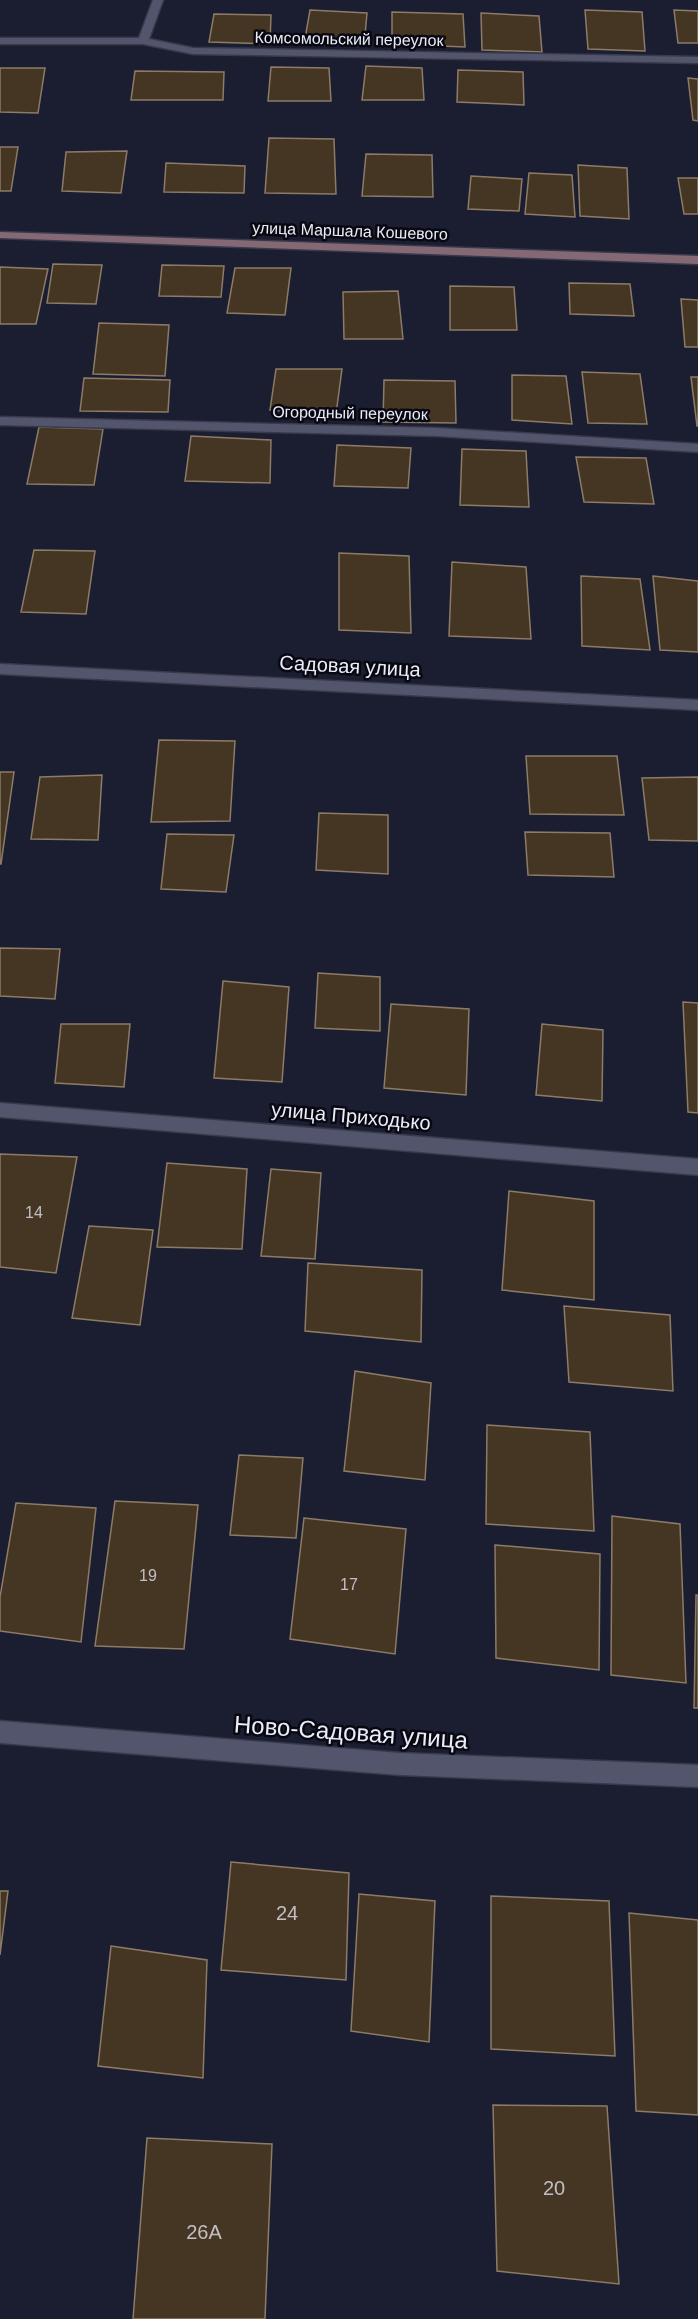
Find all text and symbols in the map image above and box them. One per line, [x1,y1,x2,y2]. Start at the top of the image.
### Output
street label: Комсомольский переулок [254,29,445,49]
street label: улица Маршала Кошевого [252,219,448,243]
street label: Огородный переулок [272,403,429,423]
street label: Садовая улица [279,651,422,681]
street label: улица Приходько [270,1098,432,1134]
house number: 14 [25,1204,43,1221]
house number: 19 [139,1567,157,1584]
house number: 17 [340,1576,358,1593]
street label: Ново-Садовая улица [233,1710,469,1754]
house number: 24 [276,1902,298,1924]
house number: 20 [543,2177,565,2199]
house number: 26А [186,2221,222,2243]

